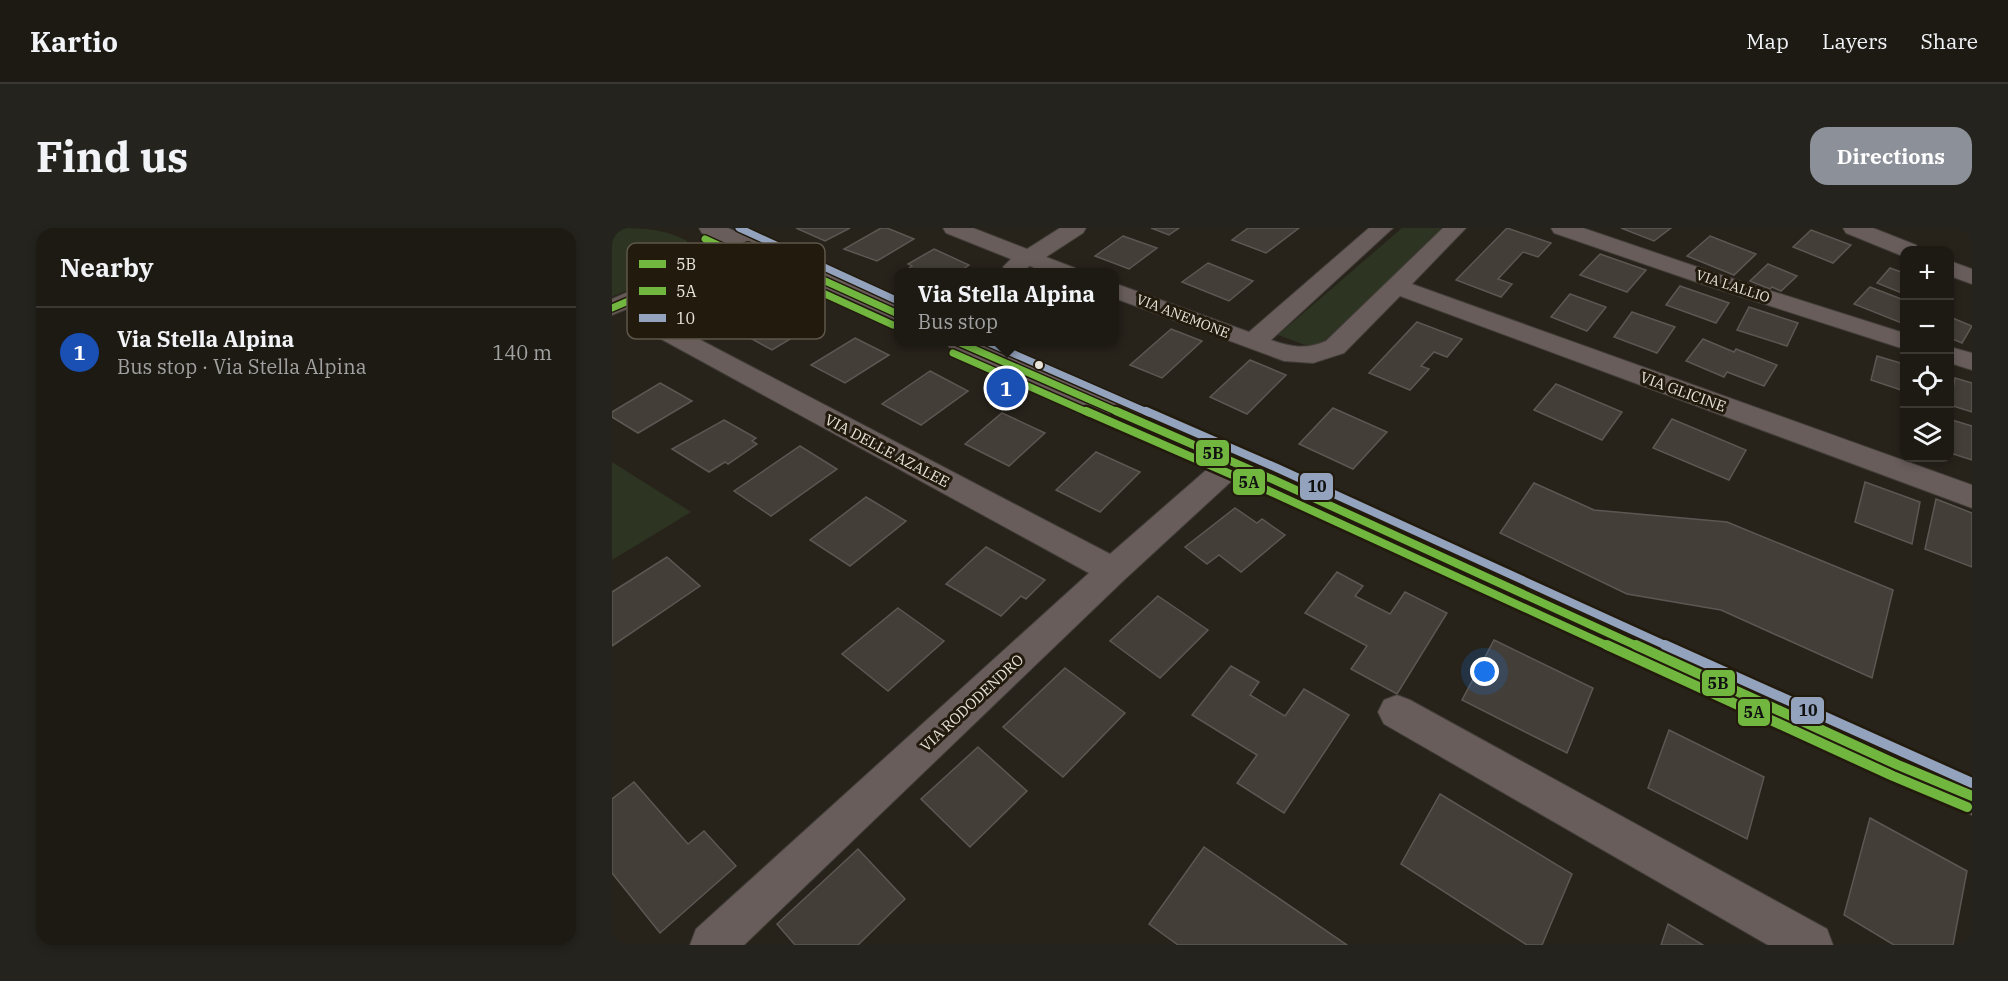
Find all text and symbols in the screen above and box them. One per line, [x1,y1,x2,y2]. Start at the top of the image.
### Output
text: Kartio [30,23,118,60]
text: Map [1746,27,1789,55]
text: Layers [1822,27,1888,55]
text: Share [1921,27,1978,55]
button: Directions [1810,127,1972,185]
text: Find us [36,129,188,184]
legend [627,243,825,339]
map controls [1900,246,1954,462]
button: + [1900,246,1954,300]
text: Nearby [60,250,154,284]
text: 5B [676,254,696,274]
street label: VIA LALLIO [1694,266,1772,306]
popup [894,268,1119,346]
text: Via Stella Alpina [918,279,1095,308]
text: 5A [676,281,697,301]
street label: VIA ANEMONE [1134,290,1232,342]
button: − [1900,300,1954,354]
text: 10 [676,308,695,328]
text: Bus stop [918,308,998,335]
text: Via Stella Alpina [117,324,294,353]
text: 1 [74,339,86,366]
text: 140 m [492,339,552,366]
text: Bus stop · Via Stella Alpina [117,353,367,380]
button: locate [1900,354,1954,408]
unlabelled marker [1033,359,1045,371]
pin: 1 [986,366,1026,410]
street label: VIA GLICINE [1638,367,1729,416]
button: layers [1900,408,1954,462]
street label: VIA DELLE AZALEE [822,410,953,491]
line badge: 5B [1195,439,1230,467]
text: 5B [1203,443,1223,463]
line badge: 5A [1232,468,1266,496]
text: 5A [1239,472,1259,492]
line badge: 10 [1299,472,1334,501]
text: 10 [1307,476,1327,496]
street label: VIA RODODENDRO [916,650,1027,755]
your location [1470,657,1499,686]
line badge: 5B [1701,669,1736,697]
text: 5B [1708,673,1728,693]
line badge: 10 [1790,696,1825,725]
line badge: 5A [1737,698,1771,727]
text: 10 [1798,700,1818,720]
text: 5A [1744,702,1764,722]

